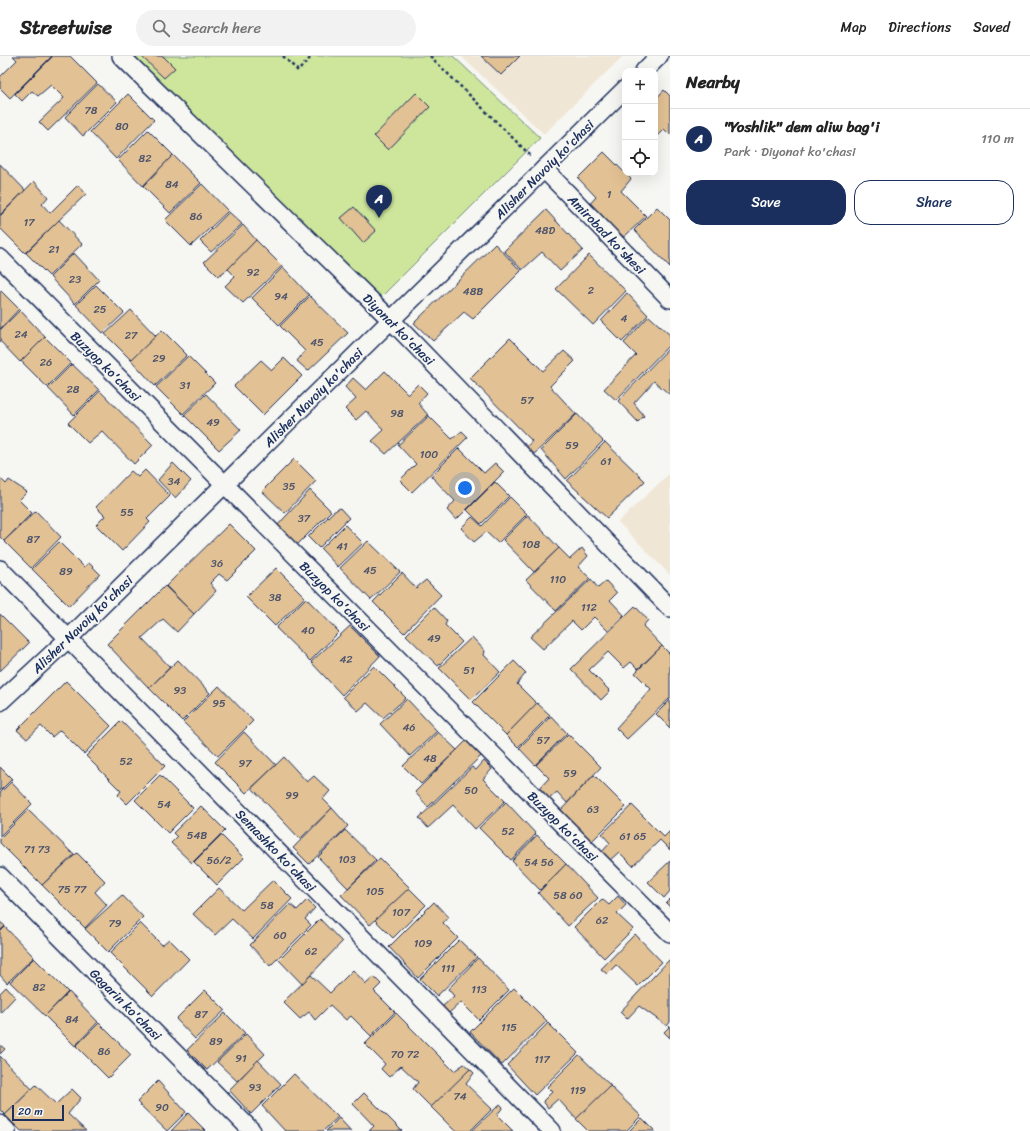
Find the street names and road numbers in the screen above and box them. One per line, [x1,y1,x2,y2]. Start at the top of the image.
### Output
street label: Alisher Navoiy ko'chasi [488,114,600,225]
street label: Amirobad ko'shesi [561,188,651,280]
street label: Diyonat ko'chasi [357,288,441,371]
street label: Buzyop ko'chasi [65,325,147,407]
street label: Alisher Navoiy ko'chasi [257,342,369,453]
street label: Buzyop ko'chasi [294,555,376,637]
street label: Alisher Navoiy ko'chasi [26,569,139,680]
street label: Buzyop ko'chasi [522,785,604,867]
street label: Semashko ko'chasi [230,803,322,898]
street label: Gagarin ko'chasi [84,963,168,1046]

